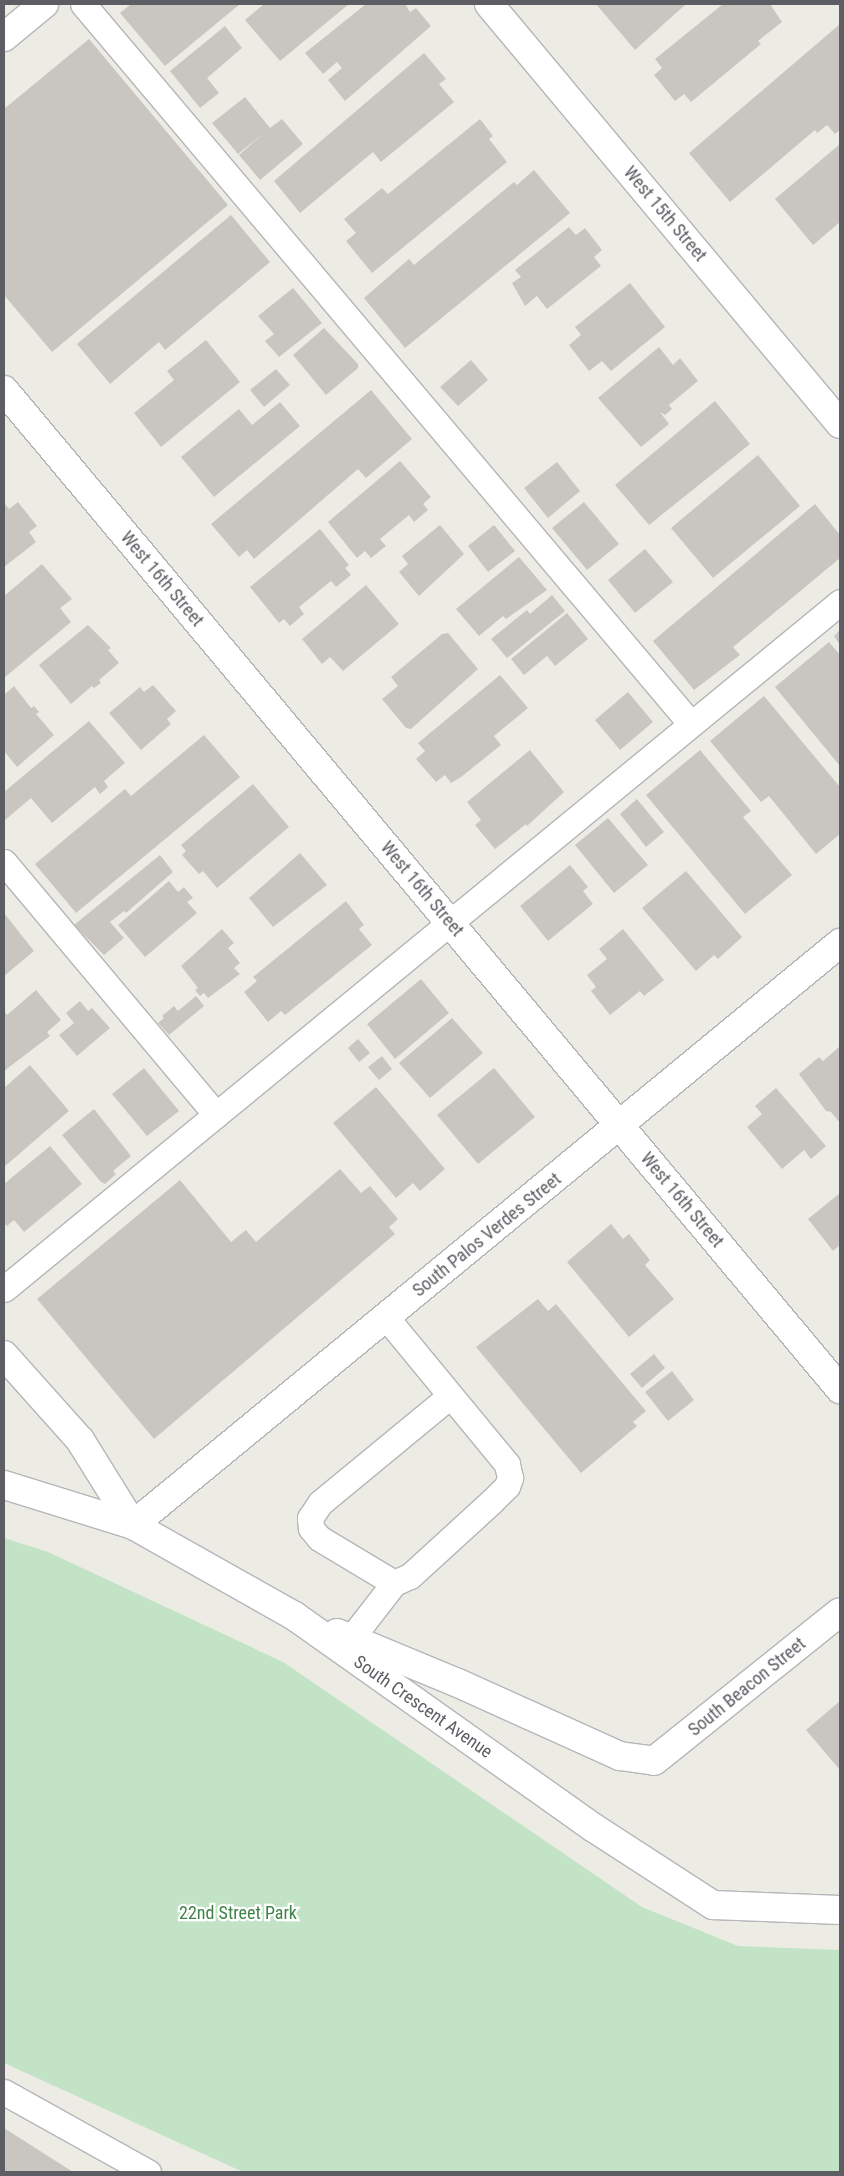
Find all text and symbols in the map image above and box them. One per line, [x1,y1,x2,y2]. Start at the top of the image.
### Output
street label: West 15th Street [619,162,711,266]
street label: West 16th Street [116,527,208,631]
street label: West 16th Street [376,837,468,941]
street label: West 16th Street [636,1148,728,1252]
street label: South Palos Verdes Street [408,1169,566,1301]
street label: South Beacon Street [684,1633,810,1741]
street label: South Crescent Avenue [350,1651,496,1763]
park label: 22nd Street Park [179,1902,297,1924]

